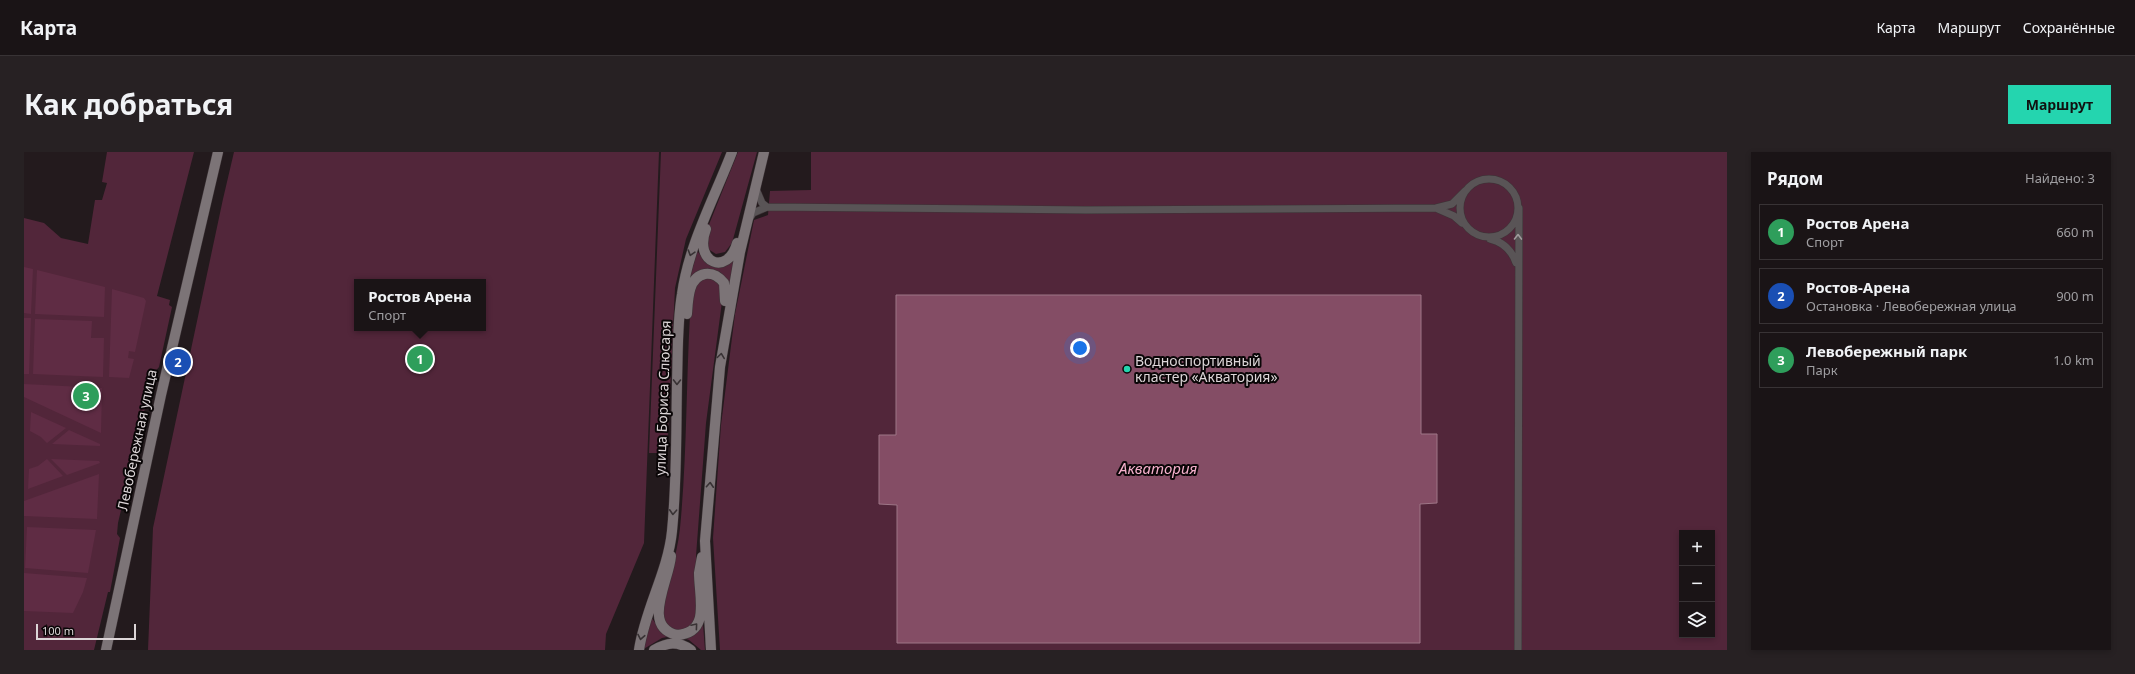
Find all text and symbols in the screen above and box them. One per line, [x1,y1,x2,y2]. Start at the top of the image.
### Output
text: Карта [20,15,77,41]
text: Карта [1876,18,1915,37]
text: Маршрут [1937,18,2001,37]
text: Сохранённые [2023,18,2115,37]
text: Как добраться [24,85,233,123]
button: Маршрут [2008,85,2111,124]
text: Рядом [1767,167,1823,190]
text: Найдено: 3 [2025,169,2095,187]
text: Ростов Арена [1806,213,1909,233]
text: 1 [1777,223,1785,241]
text: 660 m [2056,223,2094,241]
text: Спорт [1806,233,1844,251]
one-way arrow [1514,234,1522,240]
one-way arrow [687,249,696,256]
text: Ростов-Арена [1806,277,1910,297]
popup [354,279,486,331]
text: Ростов Арена [368,286,472,306]
text: 2 [1777,287,1785,305]
text: 900 m [2056,287,2094,305]
text: Остановка · Левобережная улица [1806,297,2017,315]
text: Спорт [368,306,406,324]
street label: улица Бориса Слюсаря [650,320,675,476]
your location [1070,338,1090,358]
text: Левобережный парк [1806,341,1967,361]
pin: 1 [407,344,433,374]
pin: 2 [165,347,191,377]
place label: Водноспортивный кластер «Акватория» [1135,351,1278,386]
text: 3 [1777,351,1785,369]
text: 1.0 km [2053,351,2094,369]
one-way arrow [716,353,725,359]
text: Парк [1806,361,1838,379]
marker: Водноспортивный кластер «Акватория» [1122,364,1132,374]
street label: Левобережная улица [112,367,161,512]
one-way arrow [673,379,681,385]
pin: 3 [73,381,99,411]
water label: Акватория [1118,458,1197,478]
one-way arrow [706,482,715,488]
one-way arrow [669,509,677,515]
map controls [1679,530,1715,638]
button: + [1679,530,1715,566]
button: − [1679,566,1715,602]
button: layers [1679,602,1715,638]
scale bar [36,622,136,641]
text: 100 m [42,623,74,638]
one-way arrow [690,623,697,631]
one-way arrow [638,634,646,640]

